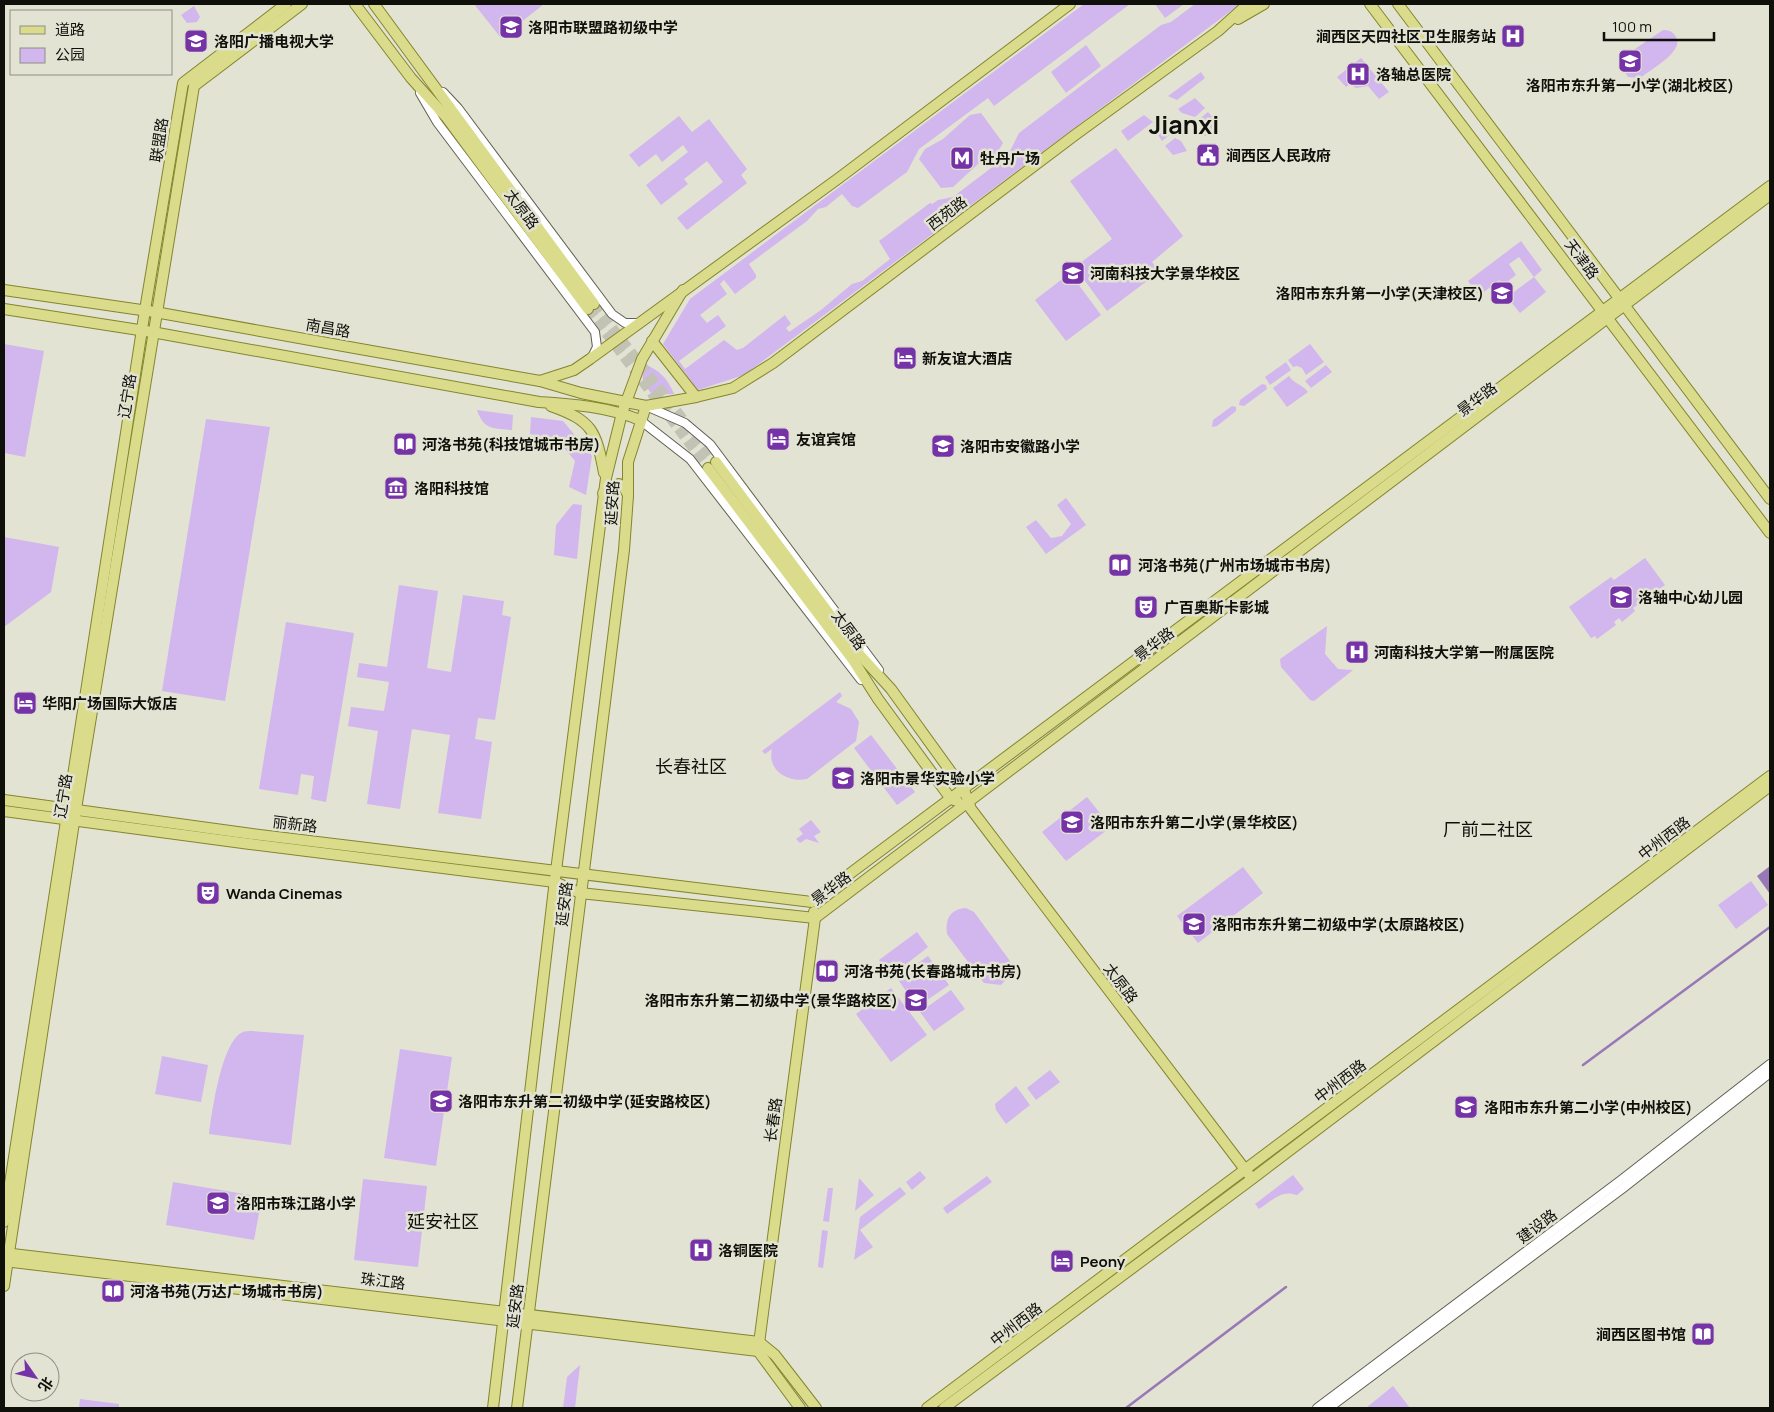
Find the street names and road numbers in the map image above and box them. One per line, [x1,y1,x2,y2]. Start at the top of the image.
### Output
street label: 联盟路 [145,116,173,164]
street label: 太原路 [500,185,544,233]
street label: 西苑路 [923,191,971,235]
street label: 天津路 [1560,235,1604,283]
street label: 南昌路 [304,314,352,342]
street label: 辽宁路 [113,372,141,420]
street label: 景华路 [1453,377,1501,421]
street label: 延安路 [600,480,624,526]
street label: 太原路 [827,606,871,654]
street label: 景华路 [1130,622,1178,666]
street label: 辽宁路 [49,772,77,820]
street label: 丽新路 [271,811,319,837]
street label: 中州西路 [1634,812,1694,864]
street label: 景华路 [807,866,855,910]
street label: 延安路 [551,880,577,928]
street label: 太原路 [1099,959,1143,1007]
street label: 中州西路 [1310,1055,1370,1107]
street label: 长春路 [759,1096,787,1144]
street label: 建设路 [1513,1204,1561,1248]
street label: 珠江路 [359,1268,407,1294]
street label: 延安路 [502,1282,528,1330]
street label: 中州西路 [986,1298,1046,1350]

